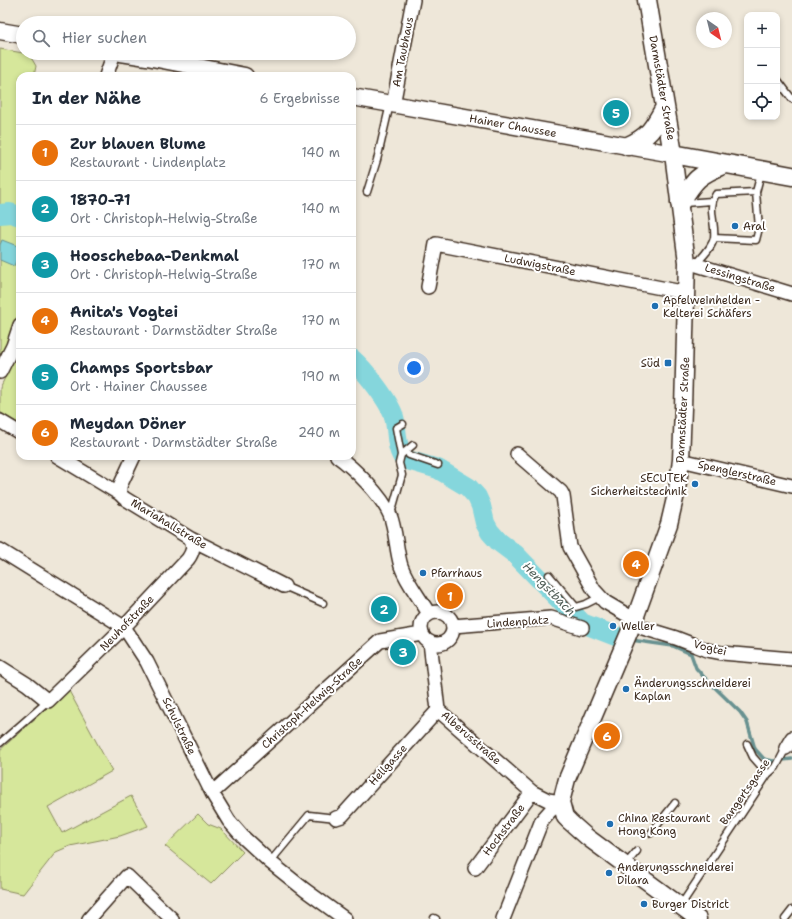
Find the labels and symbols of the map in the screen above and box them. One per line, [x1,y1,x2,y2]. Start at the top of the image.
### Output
north arrow [696,12,732,48]
street label: Am Taubhaus [389,16,417,88]
street label: Darmstädter Straße [645,34,679,142]
pin: 5 [603,98,629,128]
street label: Hainer Chaussee [468,111,558,141]
place label: Aral [743,219,766,234]
marker: Aral [730,221,740,231]
street label: Ludwigstraße [503,251,577,279]
street label: Lessingstraße [703,260,777,296]
place label: Apfelweinhelden - Kelterei Schäfers [663,293,760,321]
marker: Apfelweinhelden - Kelterei Schäfers [650,301,660,311]
place label: Süd [641,356,660,371]
street label: Darmstädter Straße [673,357,693,463]
your location [404,358,424,378]
marker: Süd [663,358,673,368]
street label: Spenglerstraße [696,457,778,489]
place label: SECUTEK Sicherheitstechnik [591,471,687,499]
marker: SECUTEK Sicherheitstechnik [690,479,700,489]
street label: Mariahallstraße [128,495,210,553]
pin: 4 [623,549,649,579]
water label: Hengstbach [519,559,579,619]
place label: Pfarrhaus [431,566,482,581]
marker: Pfarrhaus [418,568,428,578]
pin: 1 [437,581,463,611]
street label: Neuhofstraße [97,592,157,654]
pin: 2 [371,594,397,624]
street label: Lindenplatz [486,612,550,632]
place label: Weller [621,619,655,634]
marker: Weller [608,621,618,631]
pin: 3 [390,637,416,667]
street label: Vogtei [692,637,728,659]
street label: Christoph-Helwig-Straße [258,654,366,752]
place label: Änderungsschneiderei Kaplan [634,676,751,704]
marker: Änderungsschneiderei Kaplan [621,684,631,694]
street label: Schulstraße [159,695,199,757]
street label: Alberusstraße [438,708,504,768]
pin: 6 [594,721,620,751]
street label: Hellgasse [365,741,411,789]
street label: Bangertsgasse [717,756,773,828]
street label: Hochstraße [480,801,528,859]
place label: China Restaurant Hong Kong [618,811,711,839]
marker: China Restaurant Hong Kong [605,819,615,829]
place label: Anderungsschneiderei Dilara [617,860,734,888]
marker: Anderungsschneiderei Dilara [604,868,614,878]
place label: Burger District [652,897,729,912]
marker: Burger District [639,899,649,909]

